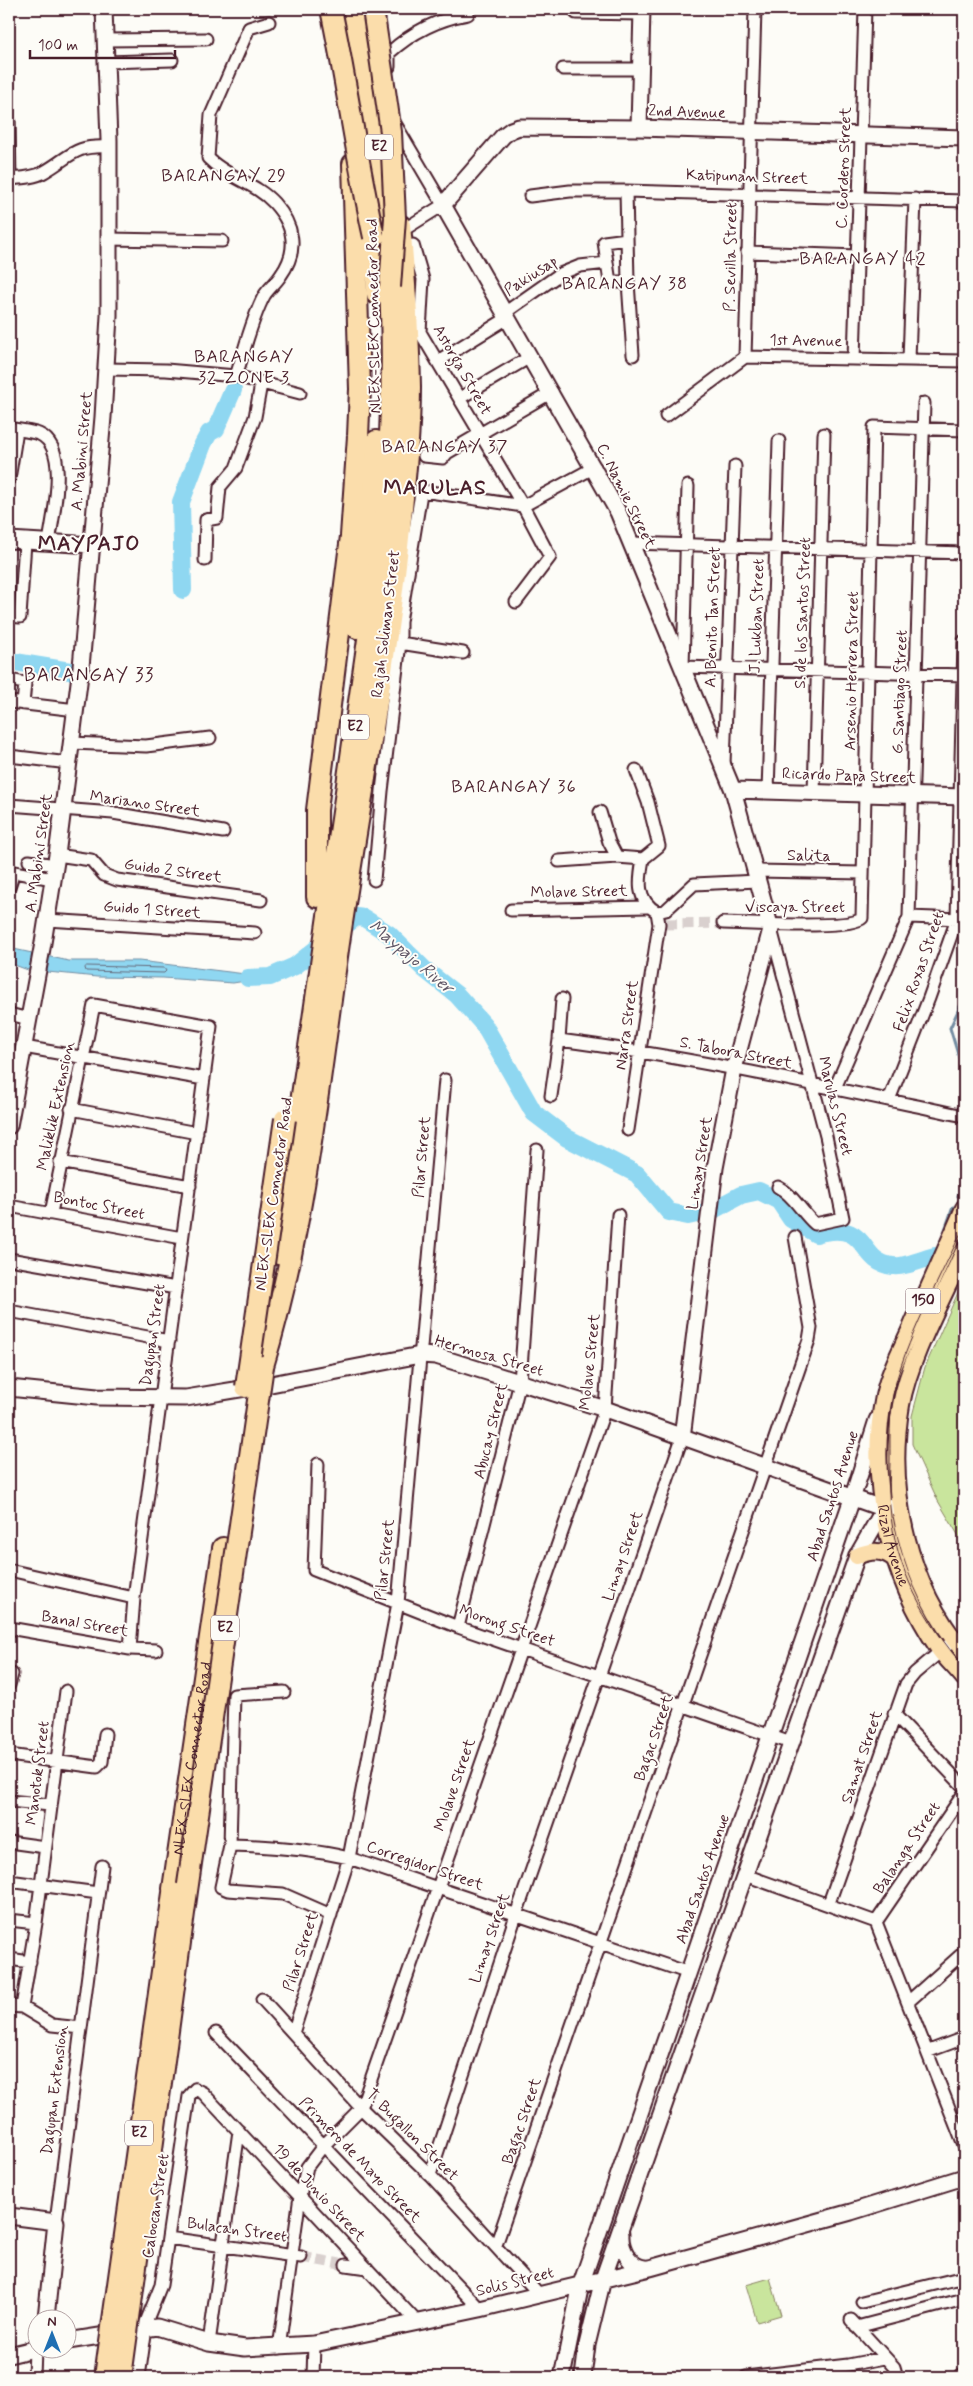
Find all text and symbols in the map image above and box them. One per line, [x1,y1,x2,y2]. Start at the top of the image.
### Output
scale bar [30,28,175,60]
text: 100 m [38,36,78,56]
street label: 2nd Avenue [648,100,726,124]
street label: C. Cordero Street [831,106,857,229]
road number: E2 [365,134,393,160]
district label: BARANGAY 29 [161,164,287,188]
street label: Katipunan Street [686,164,809,190]
street label: P. Sevilla Street [720,202,742,312]
street label: NLEX-SLEX Connector Road [362,218,386,414]
district label: BARANGAY 42 [799,247,927,271]
street label: Pakiusap [500,251,562,301]
district label: BARANGAY 38 [562,272,688,296]
street label: Astorga Street [427,321,497,420]
street label: 1st Avenue [769,330,843,352]
district label: BARANGAY 32 ZONE 3 [194,345,294,390]
street label: A. Mabini Street [66,390,98,512]
district label: BARANGAY 37 [381,435,509,459]
street label: C. Namie Street [591,440,661,553]
district label: MARULAS [383,474,487,502]
district label: MAYPAJO [38,530,140,558]
street label: S. de los Santos Street [790,537,816,689]
street label: A. Benito Tan Street [700,546,726,688]
street label: Rajah Soliman Street [367,549,406,699]
street label: J. Lukban Street [745,558,769,674]
street label: Arsenio Herrera Street [840,591,864,751]
street label: G. Santiago Street [887,630,913,754]
district label: BARANGAY 33 [24,663,154,688]
road number: E2 [341,714,369,740]
street label: Ricardo Papa Street [782,763,917,789]
district label: BARANGAY 36 [451,775,577,799]
street label: Mariano Street [89,786,202,822]
street label: A. Mabini Street [20,792,58,914]
street label: Salita [787,845,831,867]
street label: Guido 2 Street [123,854,224,888]
street label: Molave Street [530,881,628,903]
street label: Guido 1 Street [102,896,202,924]
street label: Viscaya Street [745,897,845,918]
street label: Felix Roxas Street [889,909,949,1035]
water label: Maypajo River [363,914,460,1001]
street label: Narra Street [610,978,644,1071]
street label: S. Tabora Street [678,1032,795,1074]
street label: Maliklik Extension [32,1039,80,1173]
street label: Marulas Street [813,1054,857,1158]
street label: NLEX-SLEX Connector Road [250,1096,298,1292]
street label: Limay Street [682,1114,718,1211]
street label: Pilar Street [408,1115,436,1199]
street label: Bontoc Street [52,1187,146,1225]
street label: Dagupan Street [135,1282,172,1388]
road number: 150 [906,1288,940,1314]
street label: Molave Street [574,1312,606,1411]
street label: Hermosa Street [432,1330,546,1382]
street label: Abucay Street [469,1380,513,1481]
street label: Abad Santos Avenue [802,1428,864,1564]
street label: Rizal Avenue [872,1503,915,1590]
street label: Limay Street [598,1508,648,1604]
street label: Pilar Street [370,1518,400,1602]
street label: Morong Street [456,1600,558,1653]
street label: Banal Street [40,1606,131,1642]
road number: E2 [211,1616,239,1640]
street label: NLEX-SLEX Connector Road [168,1660,217,1857]
street label: Bagac Street [629,1691,680,1784]
street label: Samat Street [836,1707,888,1806]
street label: Manotok Street [21,1720,55,1826]
street label: Molave Street [429,1735,481,1834]
street label: Balanga Street [869,1798,945,1898]
street label: Abad Santos Avenue [671,1811,735,1947]
street label: Corregidor Street [364,1836,487,1896]
street label: Limay Street [465,1890,515,1986]
street label: Pilar Street [278,1909,324,1994]
street label: Dagupan Extension [37,2023,74,2156]
street label: Bagac Street [497,2074,548,2167]
street label: T. Bugallon Street [360,2084,463,2187]
street label: Primero de Mayo Street [294,2092,426,2228]
road number: E2 [125,2120,153,2146]
street label: 19 de Junio Street [268,2139,371,2247]
street label: Caloocan Street [137,2152,175,2260]
street label: Bulacan Street [186,2213,288,2247]
street label: Solis Street [474,2262,556,2302]
north arrow [28,2308,78,2358]
text: N [47,2313,57,2331]

